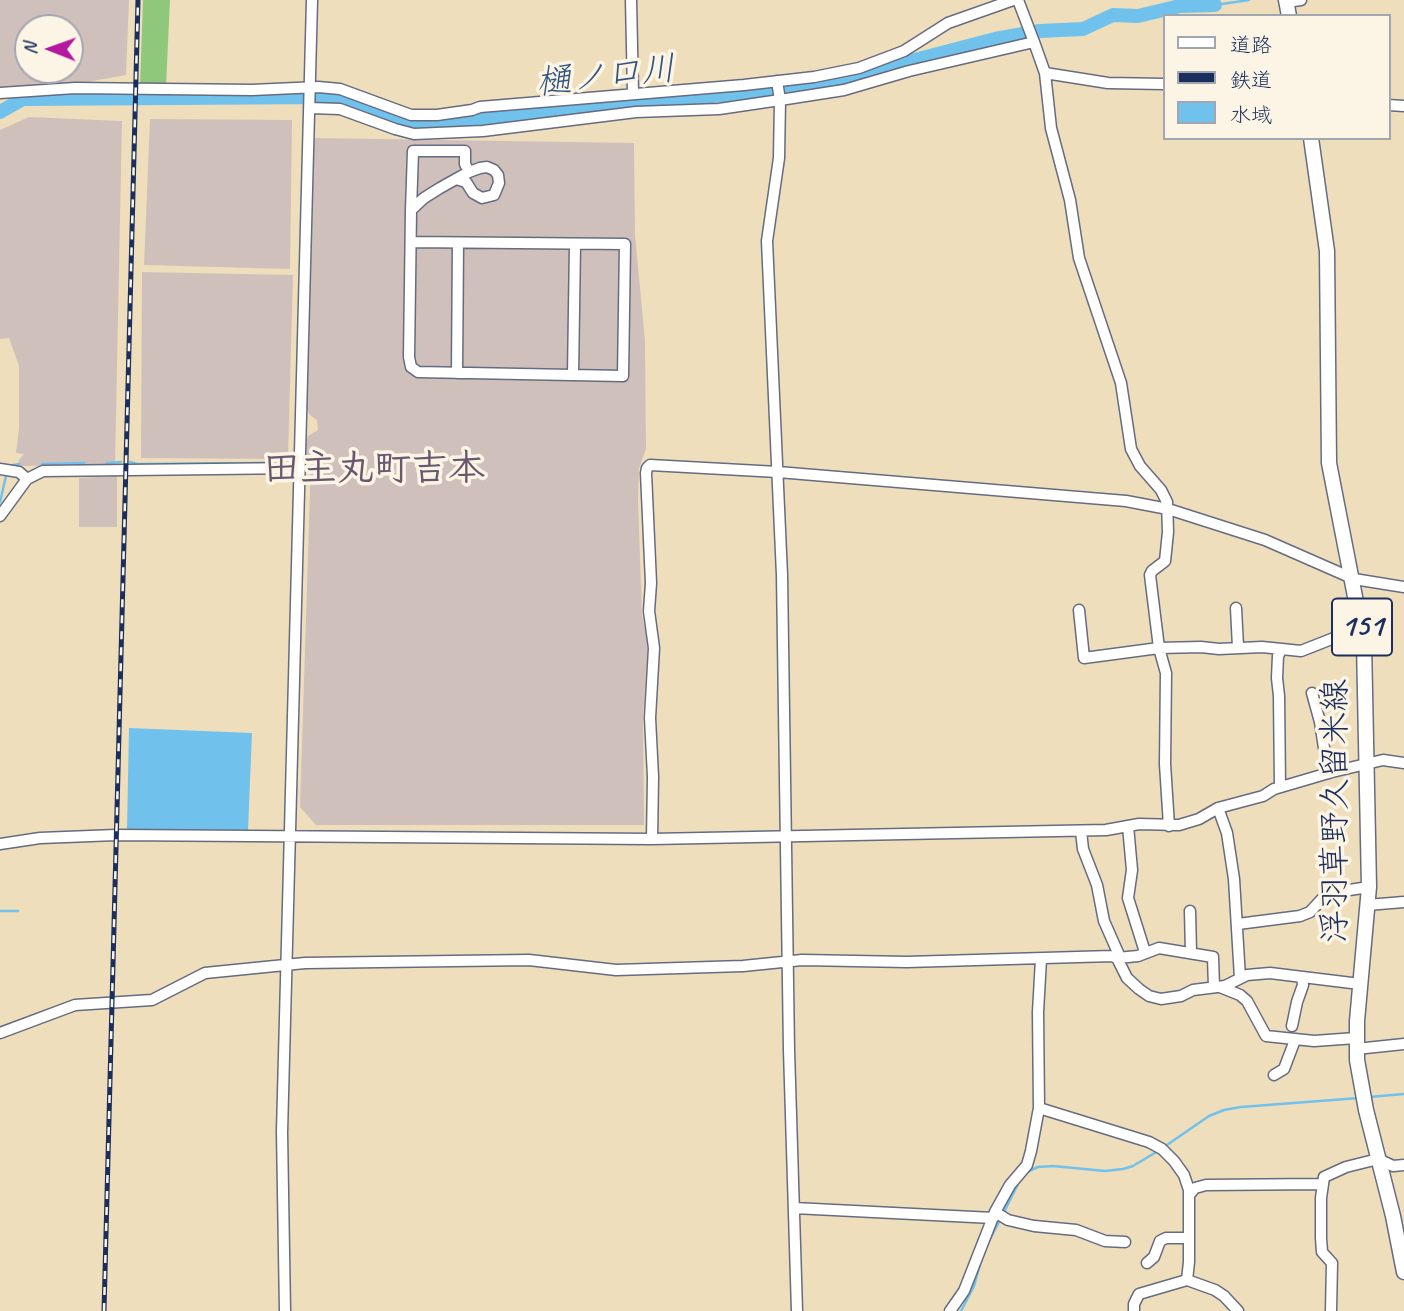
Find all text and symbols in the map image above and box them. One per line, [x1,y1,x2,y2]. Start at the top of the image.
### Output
north arrow [14,14,84,84]
legend [1162,14,1390,140]
text: 道路 [1230,32,1272,58]
text: N [18,43,42,55]
water label: 樋ノ口川 [534,49,678,105]
text: 鉄道 [1230,67,1272,93]
text: 水域 [1230,102,1272,128]
district label: 田主丸町吉本 [263,448,485,492]
road number: 151 [1332,598,1392,656]
street label: 浮羽草野久留米線 [1316,679,1356,943]

